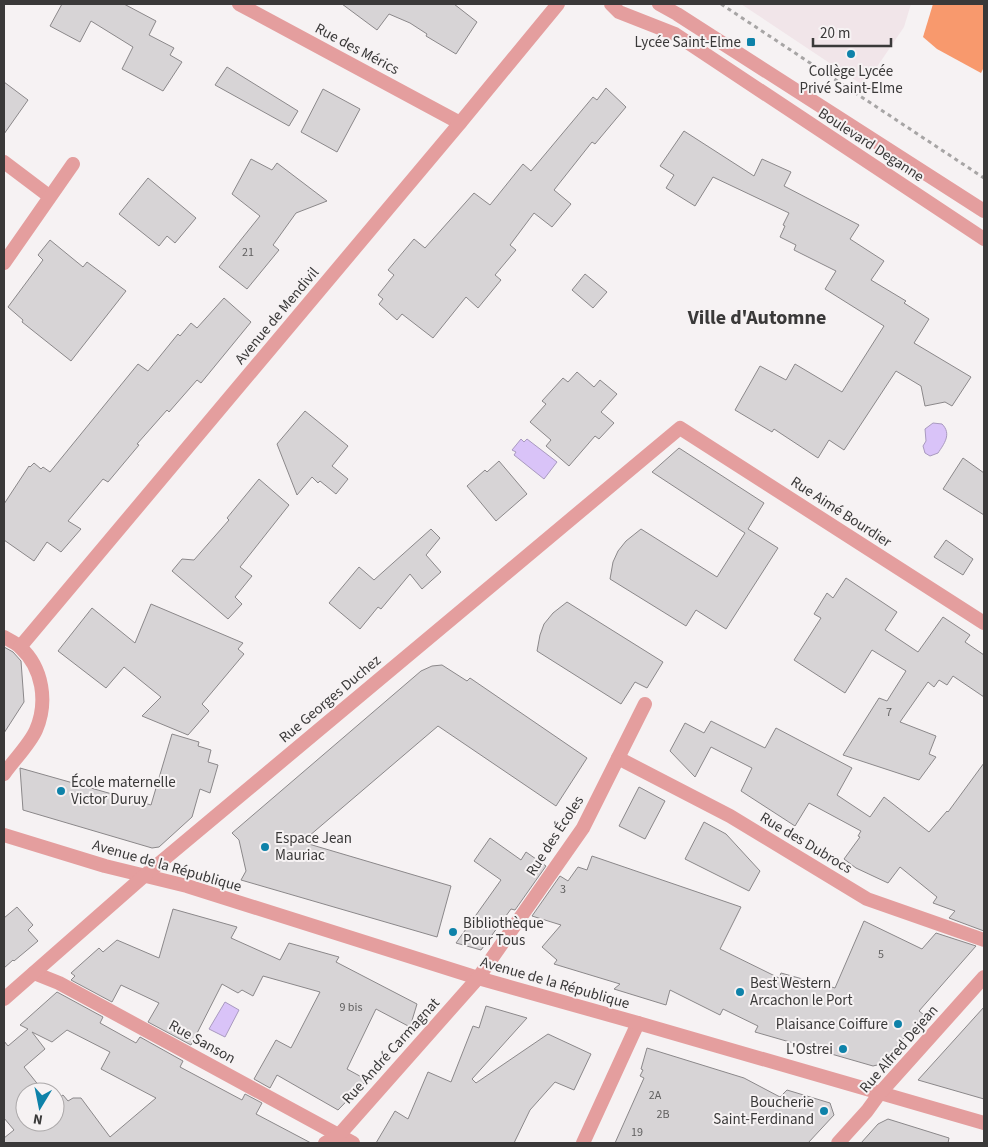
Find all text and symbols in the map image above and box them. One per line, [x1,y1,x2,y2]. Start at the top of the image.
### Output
scale bar [813,15,890,47]
street label: Rue des Mérics [311,18,403,80]
text: 20 m [820,23,850,44]
place label: Lycée Saint-Elme [634,32,741,53]
marker: Lycée Saint-Elme [745,36,757,48]
marker: Collège Lycée Privé Saint-Elme [845,48,857,60]
place label: Collège Lycée Privé Saint-Elme [799,61,903,99]
street label: Boulevard Deganne [814,103,928,187]
house number: 21 [242,244,254,261]
street label: Avenue de Mendivil [230,263,324,369]
district label: Ville d'Automne [687,304,826,332]
street label: Rue Aimé Bourdier [786,471,896,553]
street label: Rue Georges Duchez [274,650,386,748]
house number: 7 [886,704,892,721]
place label: École maternelle Victor Duruy [71,772,176,810]
marker: École maternelle Victor Duruy [55,785,67,797]
street label: Rue des Écoles [521,792,589,880]
street label: Rue des Dubrocs [756,807,856,879]
place label: Espace Jean Mauriac [275,828,352,866]
street label: Avenue de la République [90,835,244,897]
marker: Espace Jean Mauriac [259,841,271,853]
house number: 3 [560,881,566,898]
place label: Bibliothèque Pour Tous [463,913,544,951]
marker: Bibliothèque Pour Tous [447,926,459,938]
house number: 5 [878,946,884,963]
street label: Avenue de la République [478,952,632,1014]
place label: Best Western Arcachon le Port [750,973,853,1011]
marker: Best Western Arcachon le Port [734,986,746,998]
street label: Rue André Carmagnat [337,993,445,1109]
house number: 9 bis [340,999,362,1016]
street label: Rue Alfred Dejean [855,1000,943,1098]
place label: Plaisance Coiffure [776,1014,888,1035]
street label: Rue Sanson [165,1015,239,1069]
marker: Plaisance Coiffure [892,1018,904,1030]
place label: L'Ostrei [786,1039,833,1060]
marker: L'Ostrei [837,1043,849,1055]
north arrow [15,1082,65,1132]
house number: 2A [649,1087,662,1104]
place label: Boucherie Saint-Ferdinand [713,1092,814,1130]
marker: Boucherie Saint-Ferdinand [818,1105,830,1117]
house number: 2B [656,1106,670,1123]
text: N [32,1108,44,1129]
house number: 19 [631,1124,643,1141]

